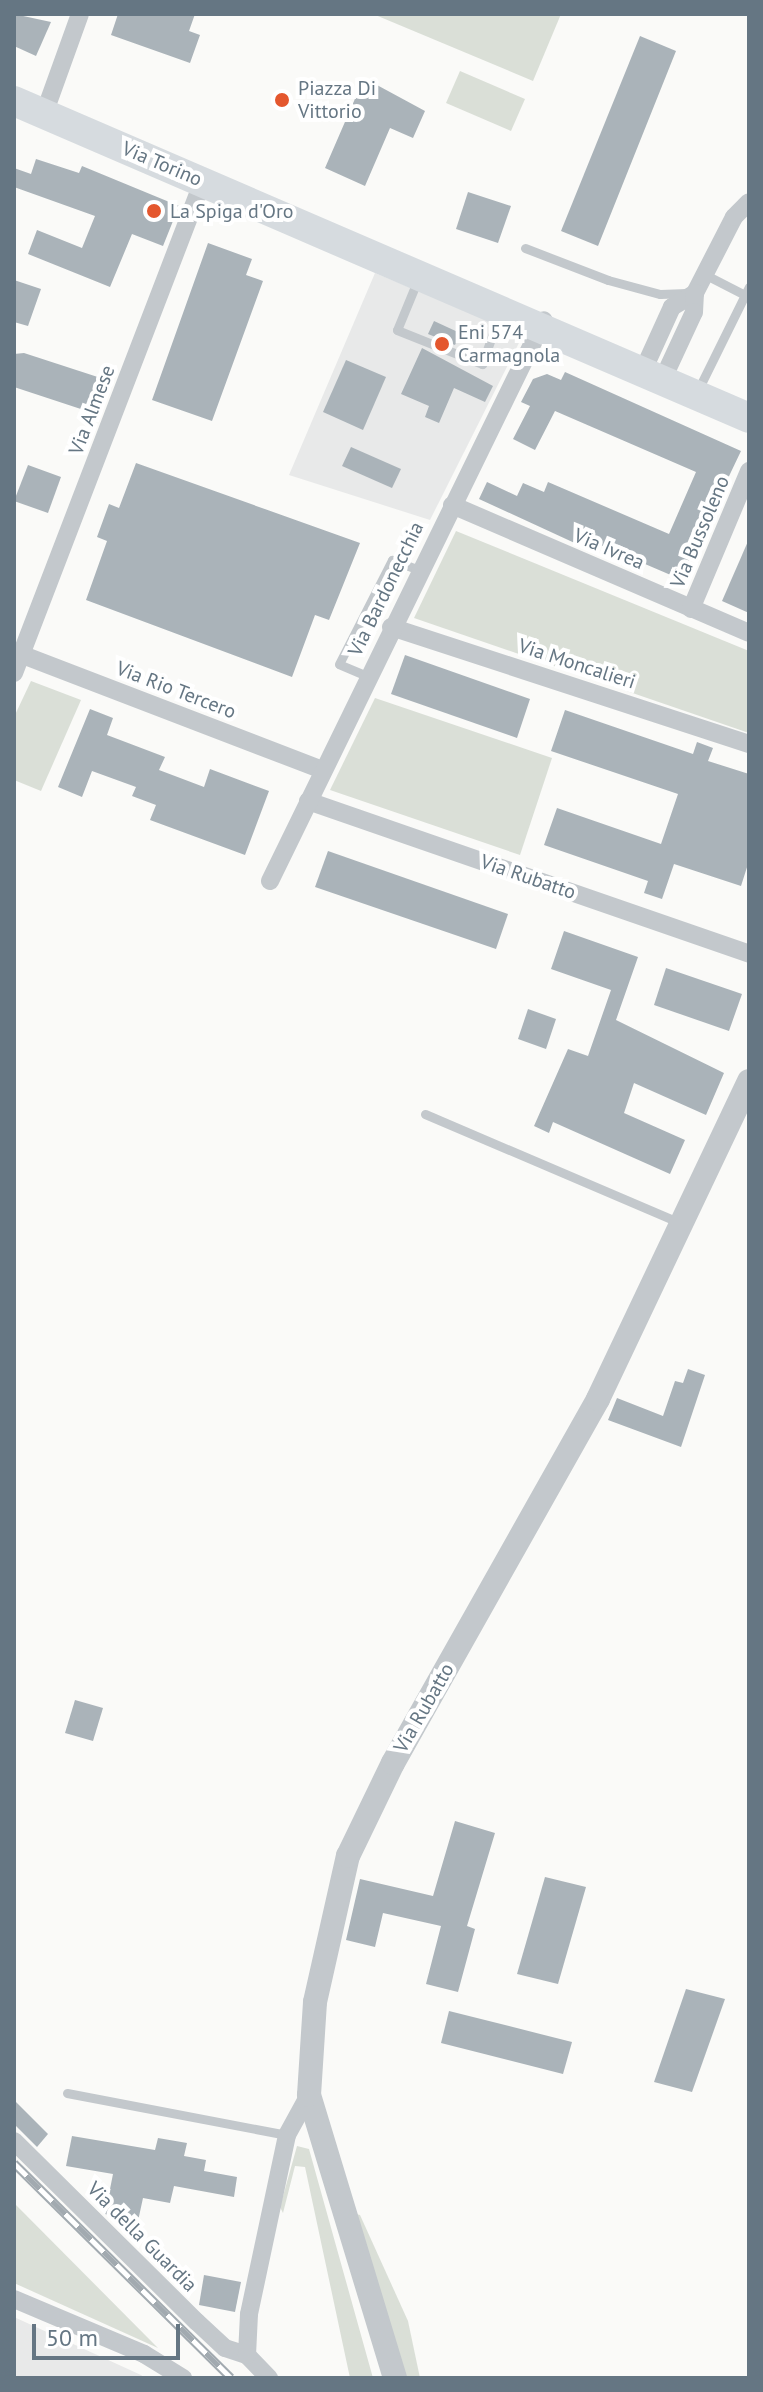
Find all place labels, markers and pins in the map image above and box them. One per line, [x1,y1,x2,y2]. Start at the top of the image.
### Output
place label: Piazza Di Vittorio [298,76,376,123]
marker: Piazza Di Vittorio [273,91,291,109]
place label: La Spiga d'Oro [170,199,294,223]
marker: La Spiga d'Oro [145,202,163,220]
place label: Eni 574 Carmagnola [458,320,560,367]
marker: Eni 574 Carmagnola [433,335,451,353]

